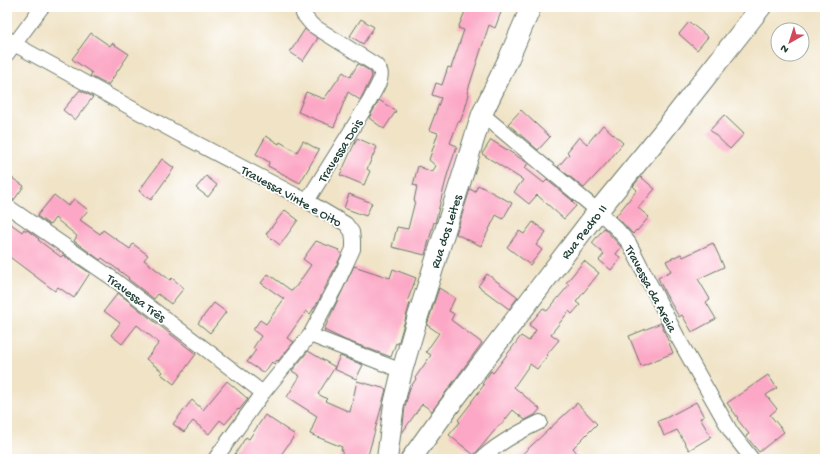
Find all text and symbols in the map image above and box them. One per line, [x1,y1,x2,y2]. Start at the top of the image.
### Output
north arrow [770,22,810,62]
text: N [778,41,792,55]
street label: Travessa Dois [315,116,367,187]
street label: Travessa Vinte e Oito [237,163,344,231]
street label: Rua dos Leites [428,192,467,270]
street label: Rua Pedro II [559,202,611,263]
street label: Travessa da Areia [620,242,679,336]
street label: Travessa Três [102,271,169,327]

